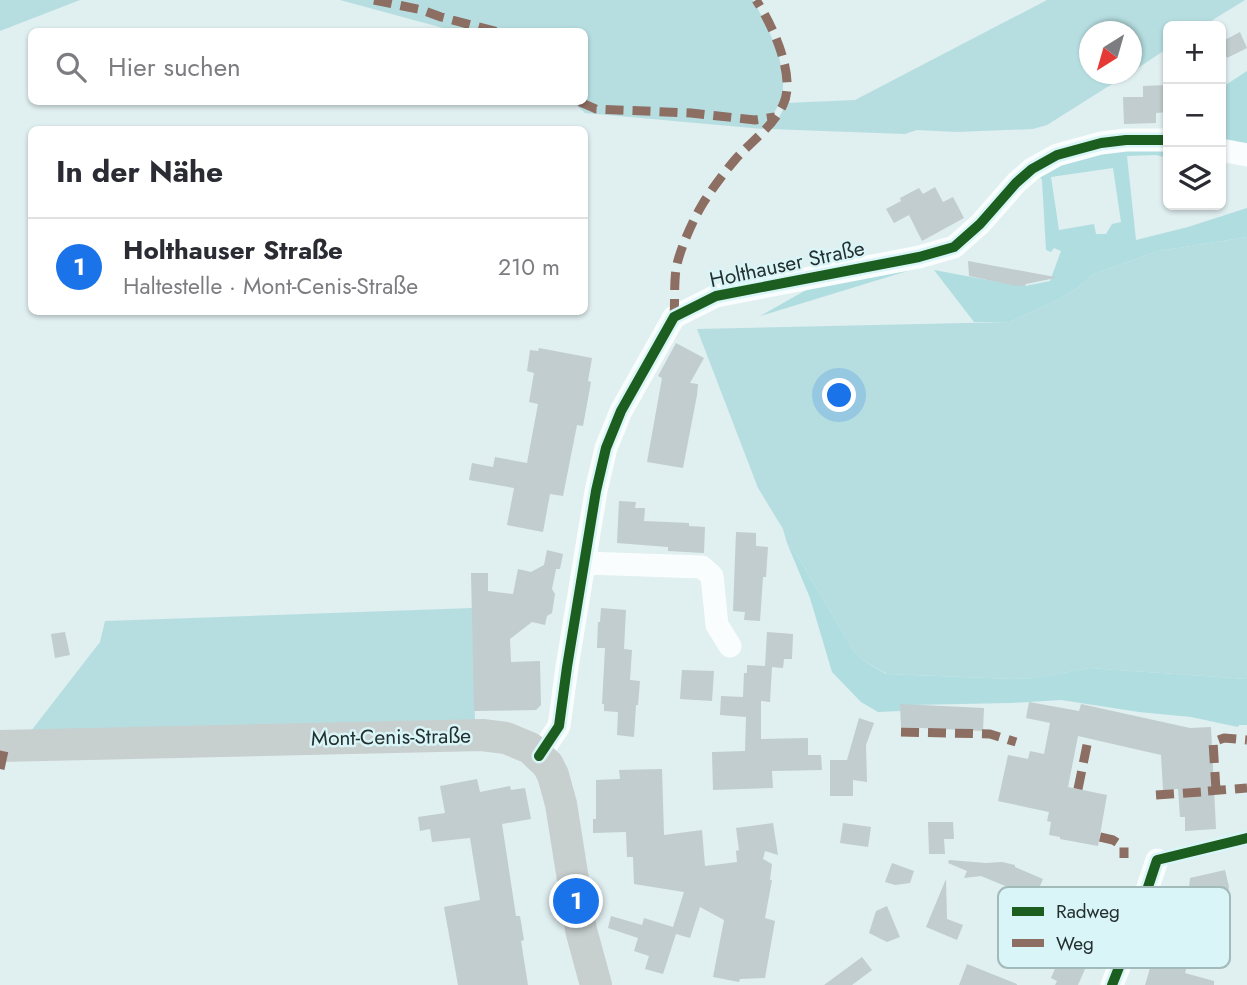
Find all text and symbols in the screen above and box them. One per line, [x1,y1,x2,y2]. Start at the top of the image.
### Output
north arrow [1079,21,1142,84]
map controls [1163,21,1226,210]
button: + [1163,21,1226,84]
search box [28,28,588,105]
icon: search [52,48,90,86]
text: Hier suchen [108,48,241,86]
button: − [1163,84,1226,147]
button: layers [1163,147,1226,210]
text: In der Nähe [56,150,223,193]
text: Holthauser Straße [123,231,343,269]
street label: Holthauser Straße [707,233,867,295]
text: 1 [73,250,85,284]
text: 210 m [498,250,560,284]
text: Haltestelle · Mont-Cenis-Straße [123,269,418,303]
your location [822,378,856,412]
street label: Mont-Cenis-Straße [311,721,471,753]
pin: 1 [553,875,599,927]
legend [998,887,1230,968]
text: Radweg [1056,898,1120,925]
text: Weg [1056,930,1094,957]

